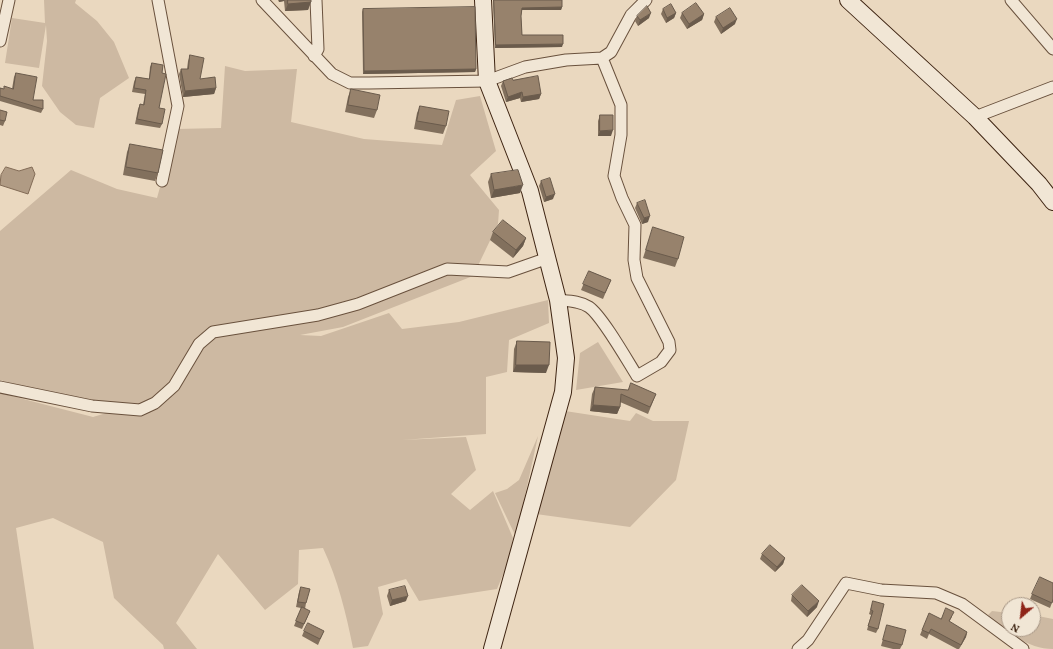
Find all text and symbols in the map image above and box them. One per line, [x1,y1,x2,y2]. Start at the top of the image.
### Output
north arrow [1001,597,1041,637]
text: N [1009,619,1023,636]

